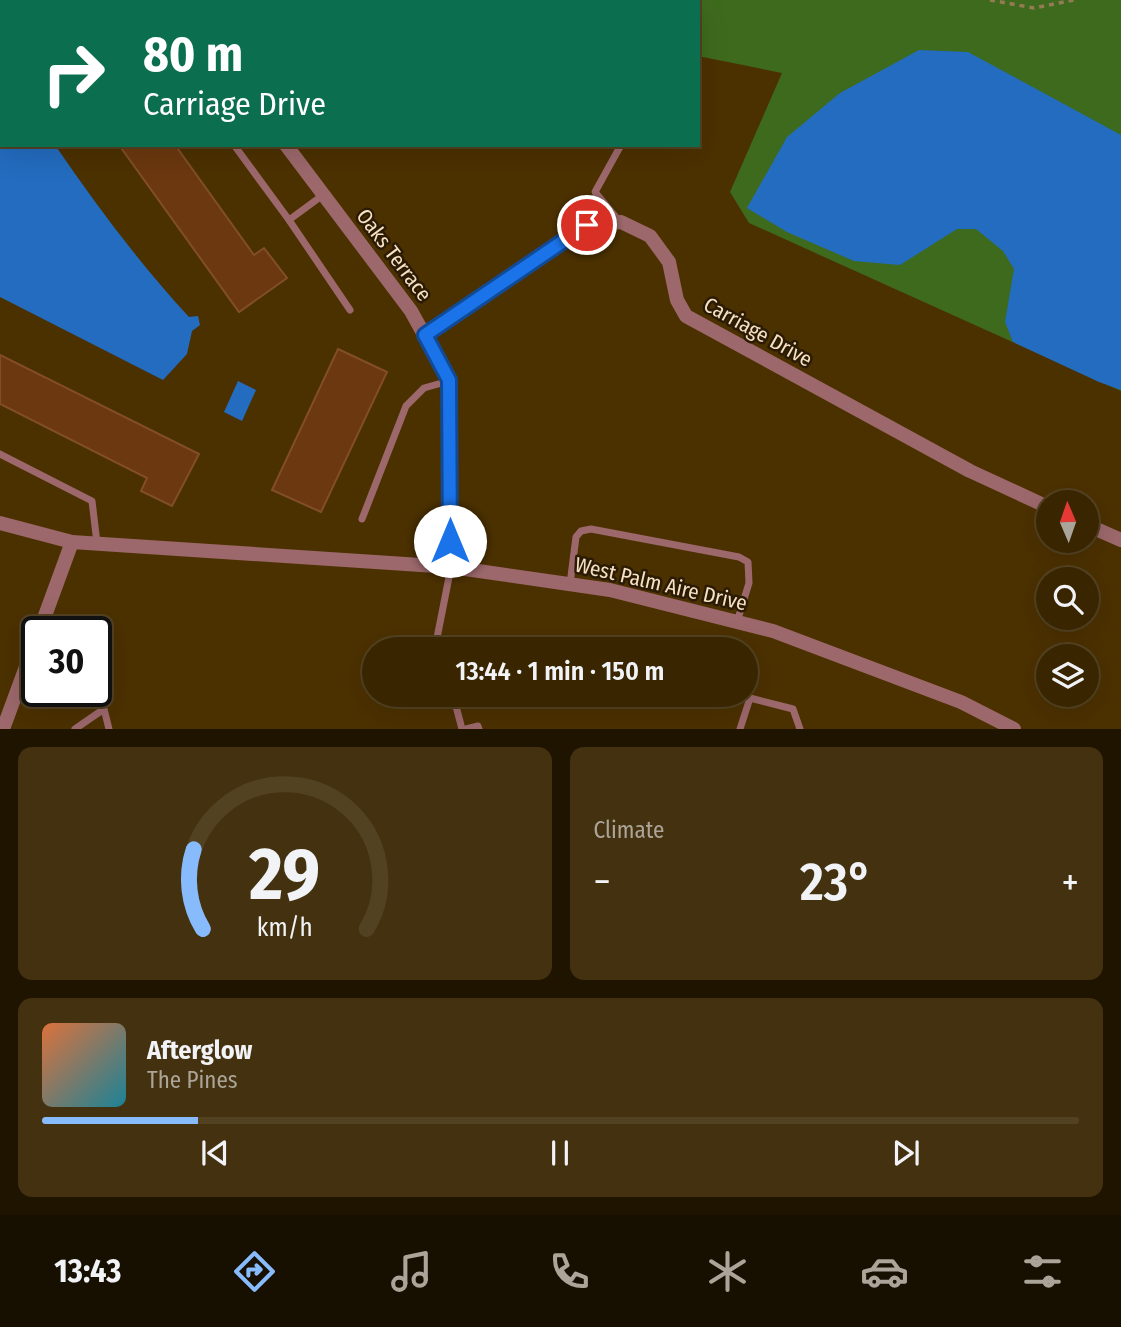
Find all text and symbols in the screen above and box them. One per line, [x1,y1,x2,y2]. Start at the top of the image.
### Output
text: 80 m [143,25,243,84]
icon: right [28,28,119,119]
text: Carriage Drive [143,85,326,123]
pin [557,195,617,255]
street label: Oaks Terrace [351,204,437,306]
icon: arrive [568,206,606,244]
street label: Carriage Drive [699,292,817,372]
north arrow [1036,490,1099,553]
map controls [1036,490,1099,707]
position arrow [413,504,487,578]
street label: West Palm Aire Drive [572,552,750,616]
button: search [1036,567,1099,630]
speed limit sign: 30 [21,616,112,707]
button: layers [1036,644,1099,707]
text: 13:44 · 1 min · 150 m [456,656,664,687]
text: Climate [594,816,664,844]
text: 29 [248,832,320,919]
text: 23° [800,851,872,914]
text: − [594,859,611,905]
text: + [1062,859,1079,905]
text: km/h [257,913,313,943]
text: Afterglow [147,1035,252,1066]
text: The Pines [147,1066,238,1094]
icon: previous [196,1134,234,1172]
icon: pause [541,1134,579,1172]
icon: next [887,1134,925,1172]
icon: directions [230,1247,279,1296]
icon: music [387,1247,436,1296]
icon: phone [545,1247,594,1296]
icon: climate [703,1247,752,1296]
icon: car [860,1247,909,1296]
icon: filters [1018,1247,1067,1296]
text: 13:43 [54,1252,121,1290]

